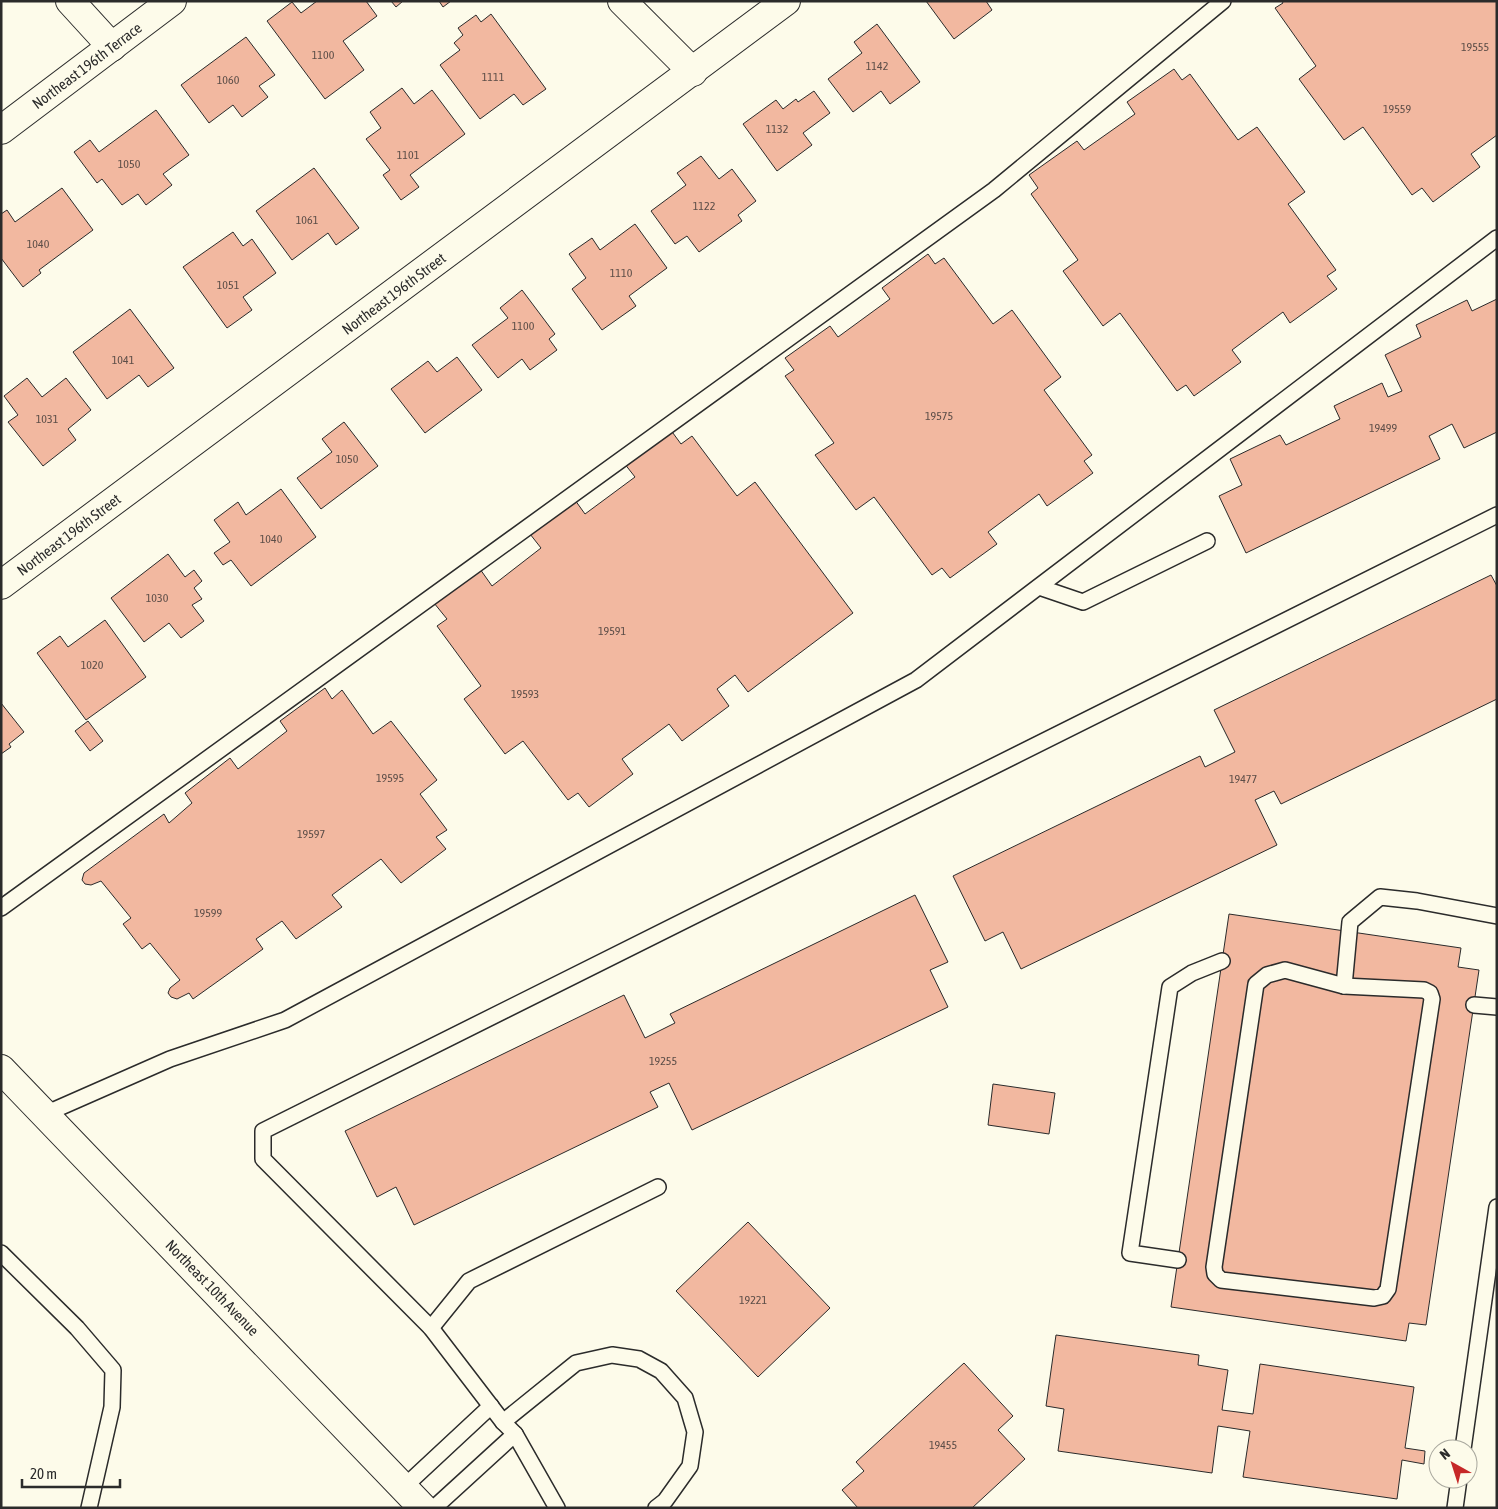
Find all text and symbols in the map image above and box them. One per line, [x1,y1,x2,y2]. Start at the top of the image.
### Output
street label: Northeast 196th Terrace [29,19,145,112]
house number: 19555 [1461,40,1489,54]
house number: 1100 [312,48,335,62]
house number: 1142 [866,59,888,73]
house number: 1111 [482,70,505,84]
house number: 1060 [217,73,240,87]
house number: 19559 [1383,102,1411,116]
house number: 1132 [766,122,788,136]
house number: 1101 [397,148,420,162]
house number: 1050 [118,157,141,171]
house number: 1122 [693,199,715,213]
house number: 1061 [296,213,319,227]
house number: 1040 [27,237,50,251]
street label: Northeast 196th Street [339,249,449,338]
house number: 1110 [610,266,633,280]
house number: 1051 [217,278,240,292]
house number: 1100 [512,319,535,333]
house number: 1041 [112,353,135,367]
house number: 19575 [925,409,953,423]
house number: 1031 [36,412,59,426]
house number: 19499 [1369,421,1397,435]
house number: 1050 [336,452,359,466]
street label: Northeast 196th Street [14,490,124,579]
house number: 1040 [260,532,283,546]
house number: 1030 [146,591,169,605]
house number: 19591 [598,624,626,638]
house number: 1020 [81,658,104,672]
house number: 19593 [511,687,539,701]
house number: 19595 [376,771,404,785]
house number: 19477 [1229,772,1257,786]
house number: 19597 [297,827,325,841]
house number: 19599 [194,906,222,920]
house number: 19255 [649,1054,677,1068]
street label: Northeast 10th Avenue [162,1236,263,1339]
house number: 19221 [739,1293,767,1307]
house number: 19455 [929,1438,957,1452]
north arrow [1428,1439,1478,1489]
text: N [1437,1445,1453,1463]
scale bar [22,1456,120,1488]
text: 20 m [30,1465,57,1482]

